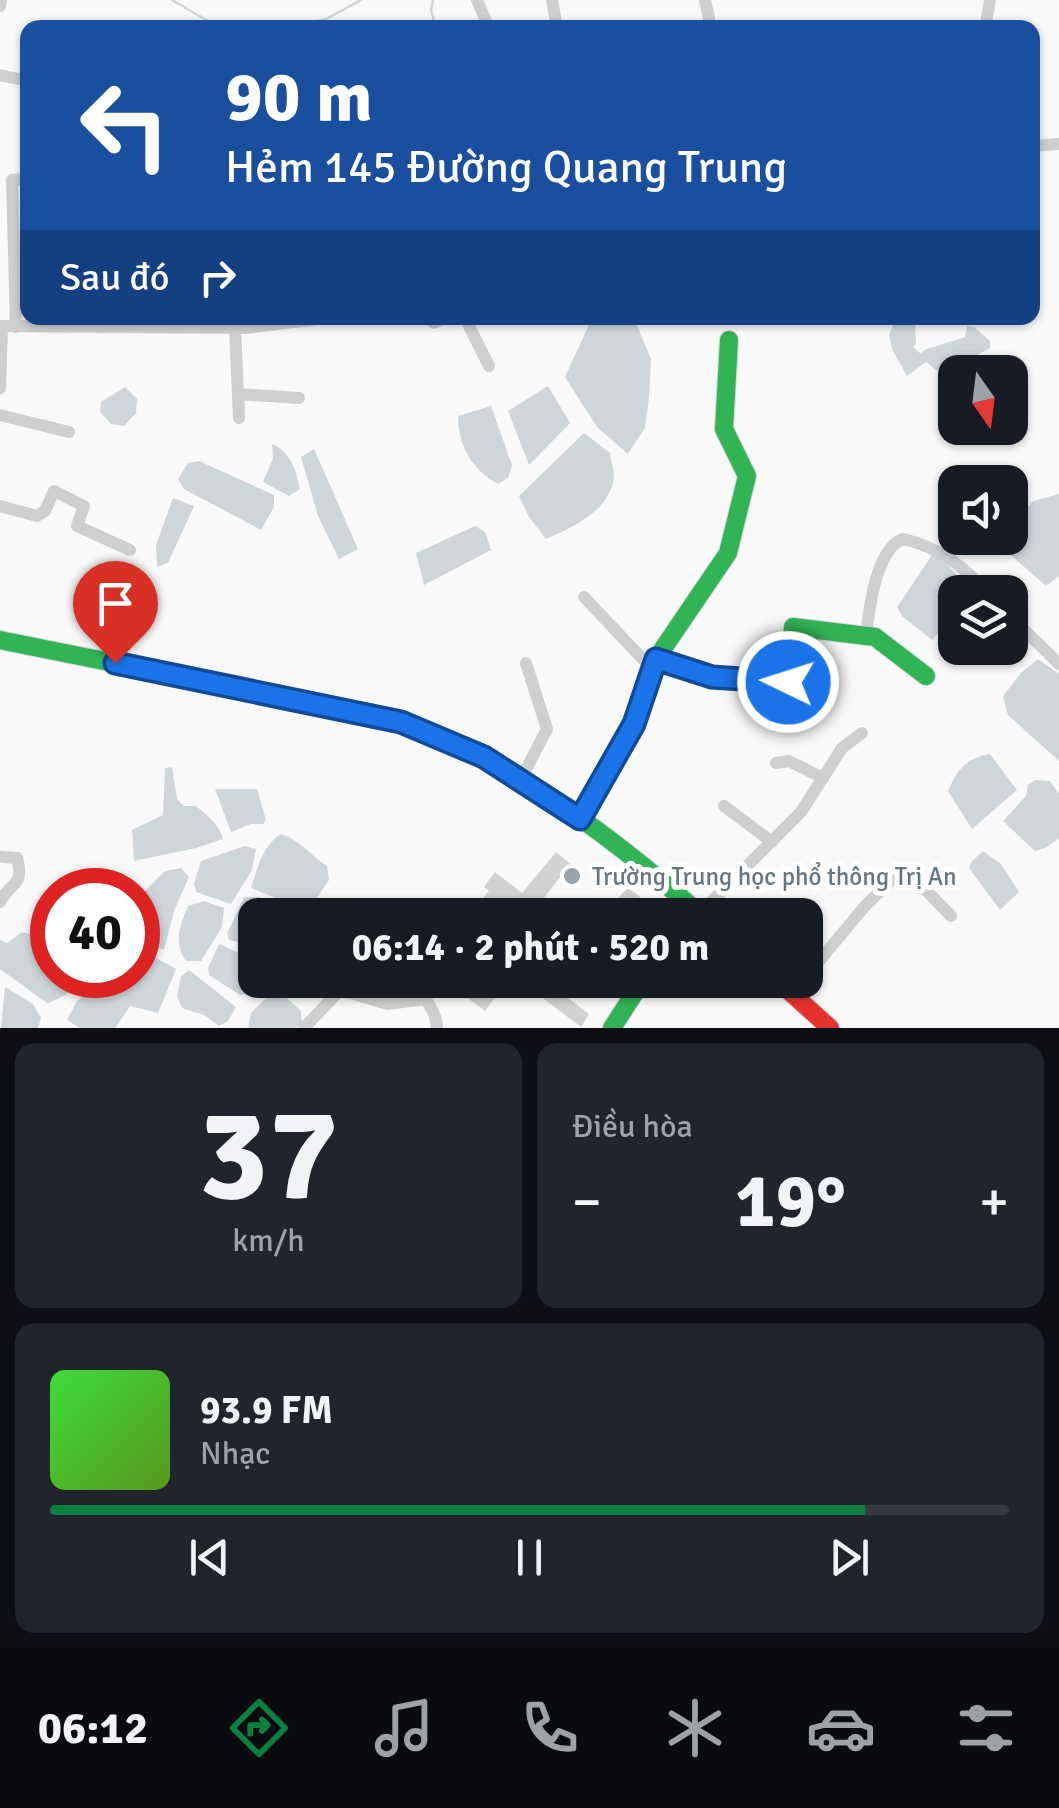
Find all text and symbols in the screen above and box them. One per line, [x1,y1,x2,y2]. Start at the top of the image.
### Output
text: 90 m [225,54,373,140]
icon: left [60,60,190,190]
text: Hẻm 145 Đường Quang Trung [225,140,787,195]
icon: right [190,250,245,305]
text: Sau đó [60,254,170,301]
north arrow [938,355,1028,445]
map controls [938,355,1028,665]
button: sound [938,465,1028,555]
pin [73,561,158,664]
button: layers [938,575,1028,665]
icon: arrive [88,576,143,631]
position arrow [736,630,840,734]
place label: Trường Trung học phổ thông Trị An [592,861,957,892]
marker: Trường Trung học phổ thông Trị An [561,865,583,887]
speed limit sign: 40 [30,868,160,998]
text: 06:14 · 2 phút · 520 m [352,924,709,971]
text: 37 [198,1076,339,1236]
text: Điều hòa [572,1107,693,1146]
text: 19° [735,1155,846,1248]
text: − [572,1168,602,1236]
text: + [979,1168,1009,1236]
text: km/h [232,1221,305,1260]
text: 93.9 FM [200,1387,333,1434]
text: Nhạc [200,1434,270,1473]
icon: previous [182,1530,237,1585]
icon: pause [502,1530,557,1585]
icon: next [822,1530,877,1585]
icon: directions [224,1693,294,1763]
icon: music [369,1693,439,1763]
icon: phone [515,1693,585,1763]
icon: climate [660,1693,730,1763]
icon: car [806,1693,876,1763]
icon: filters [951,1693,1021,1763]
text: 06:12 [38,1701,148,1756]

